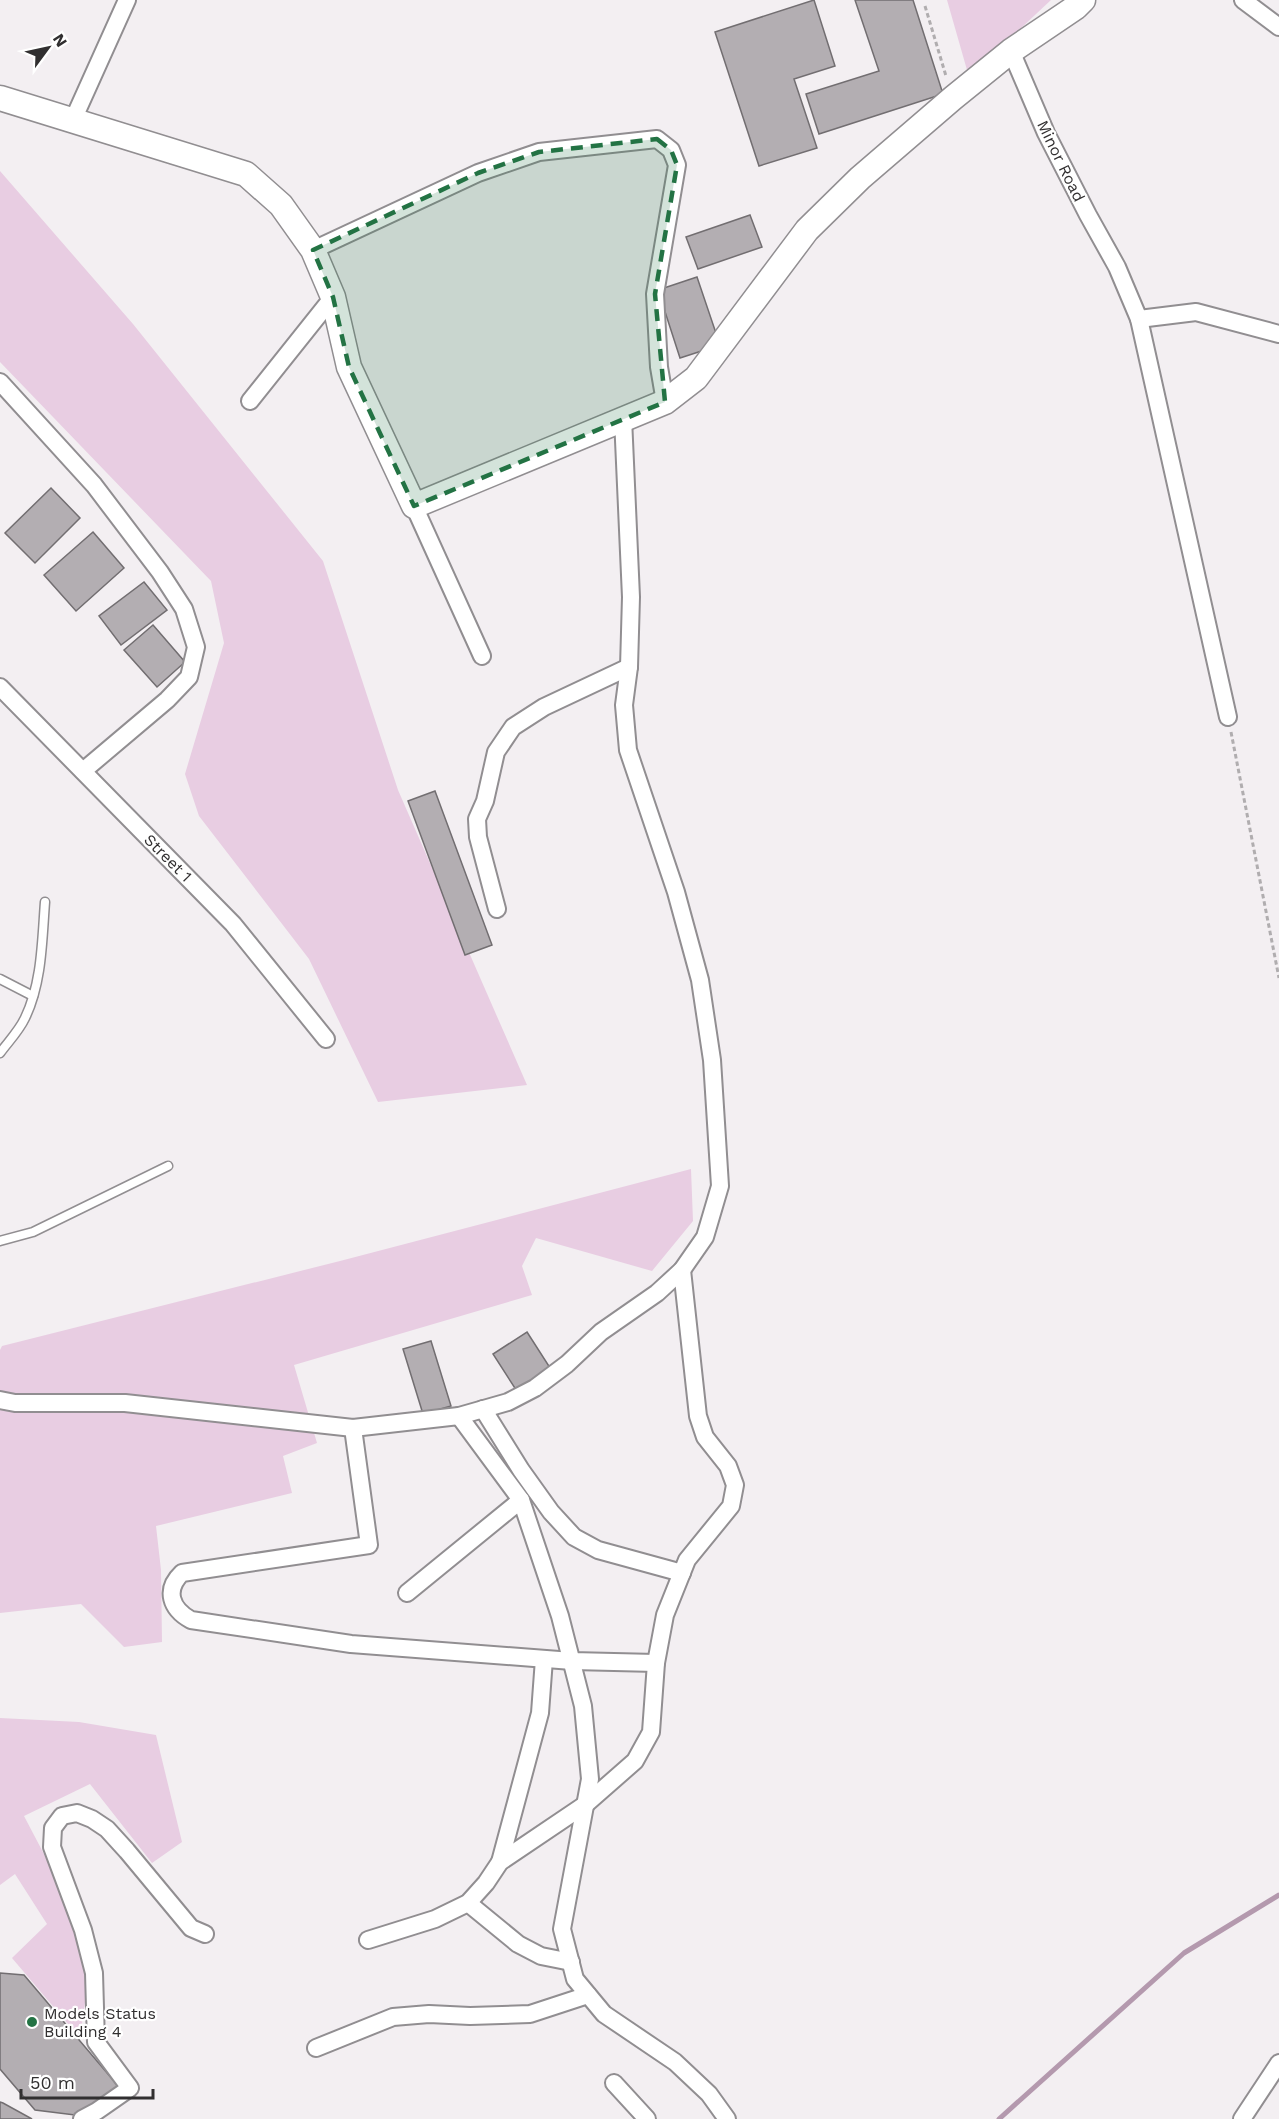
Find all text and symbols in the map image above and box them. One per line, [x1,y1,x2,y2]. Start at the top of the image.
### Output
north arrow [18,18,78,78]
text: N [49,30,71,50]
street label: Minor Road [1033,117,1089,205]
street label: Street 1 [140,830,196,886]
place label: Models Status Building 4 [44,2004,156,2041]
marker: Models Status Building 4 [25,2015,39,2029]
scale bar [21,2062,153,2100]
text: 50 m [30,2072,75,2093]

